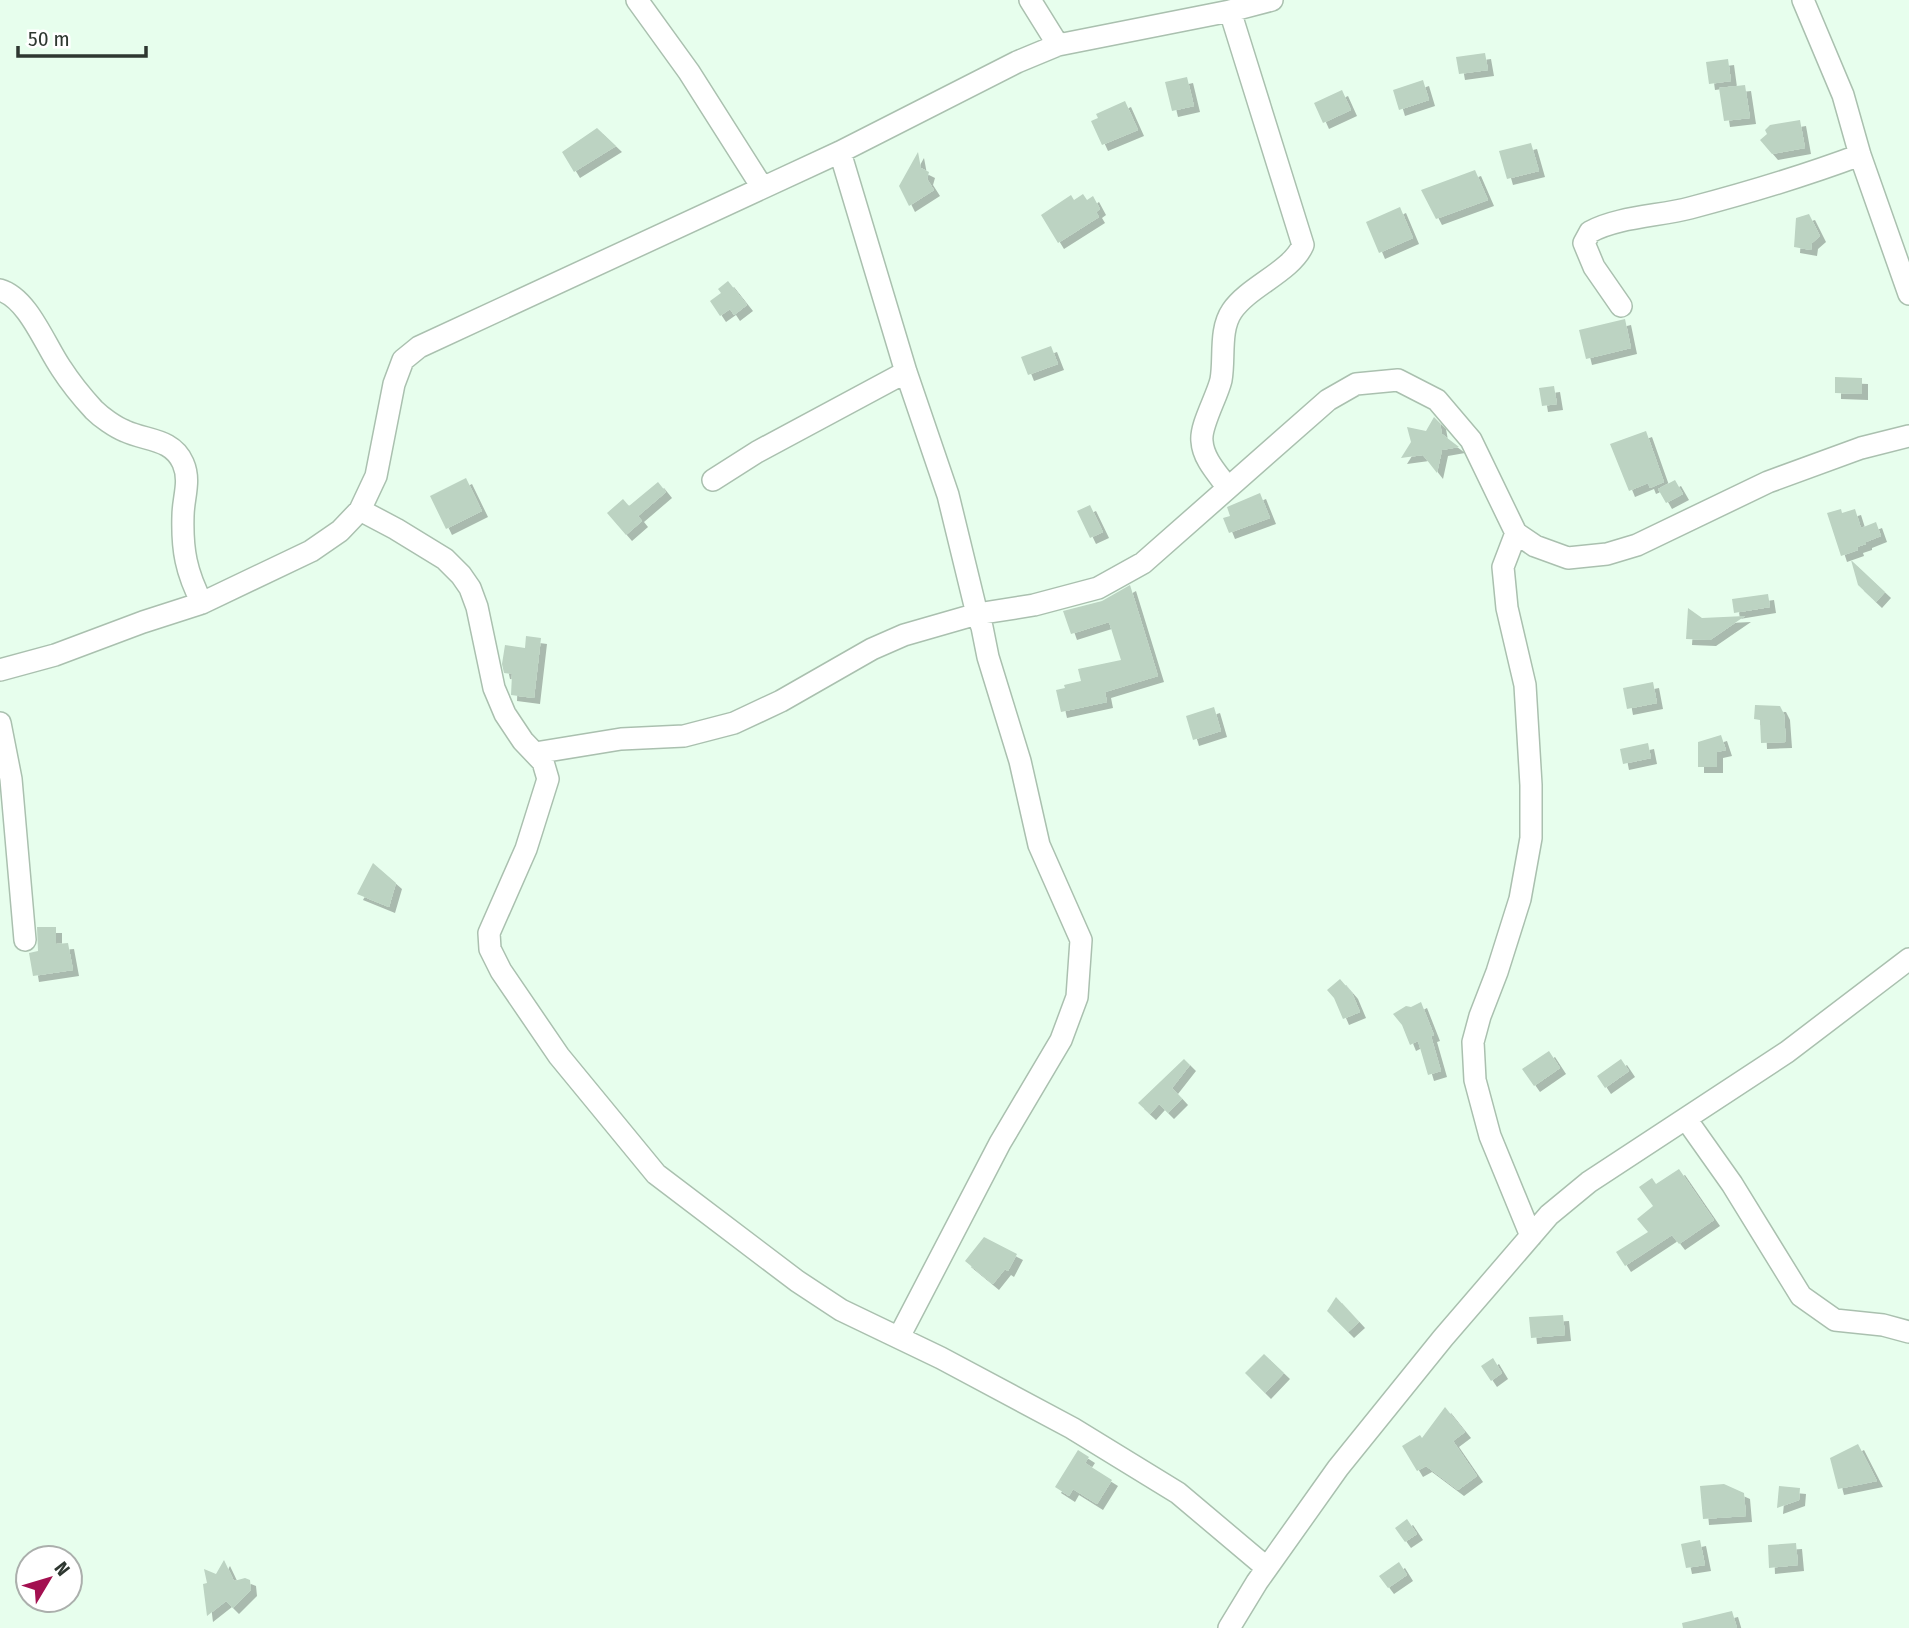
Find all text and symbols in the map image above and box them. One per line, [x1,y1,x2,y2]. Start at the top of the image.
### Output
scale bar [18,14,145,58]
text: 50 m [28,26,70,52]
north arrow [14,1544,84,1614]
text: N [49,1557,75,1580]

